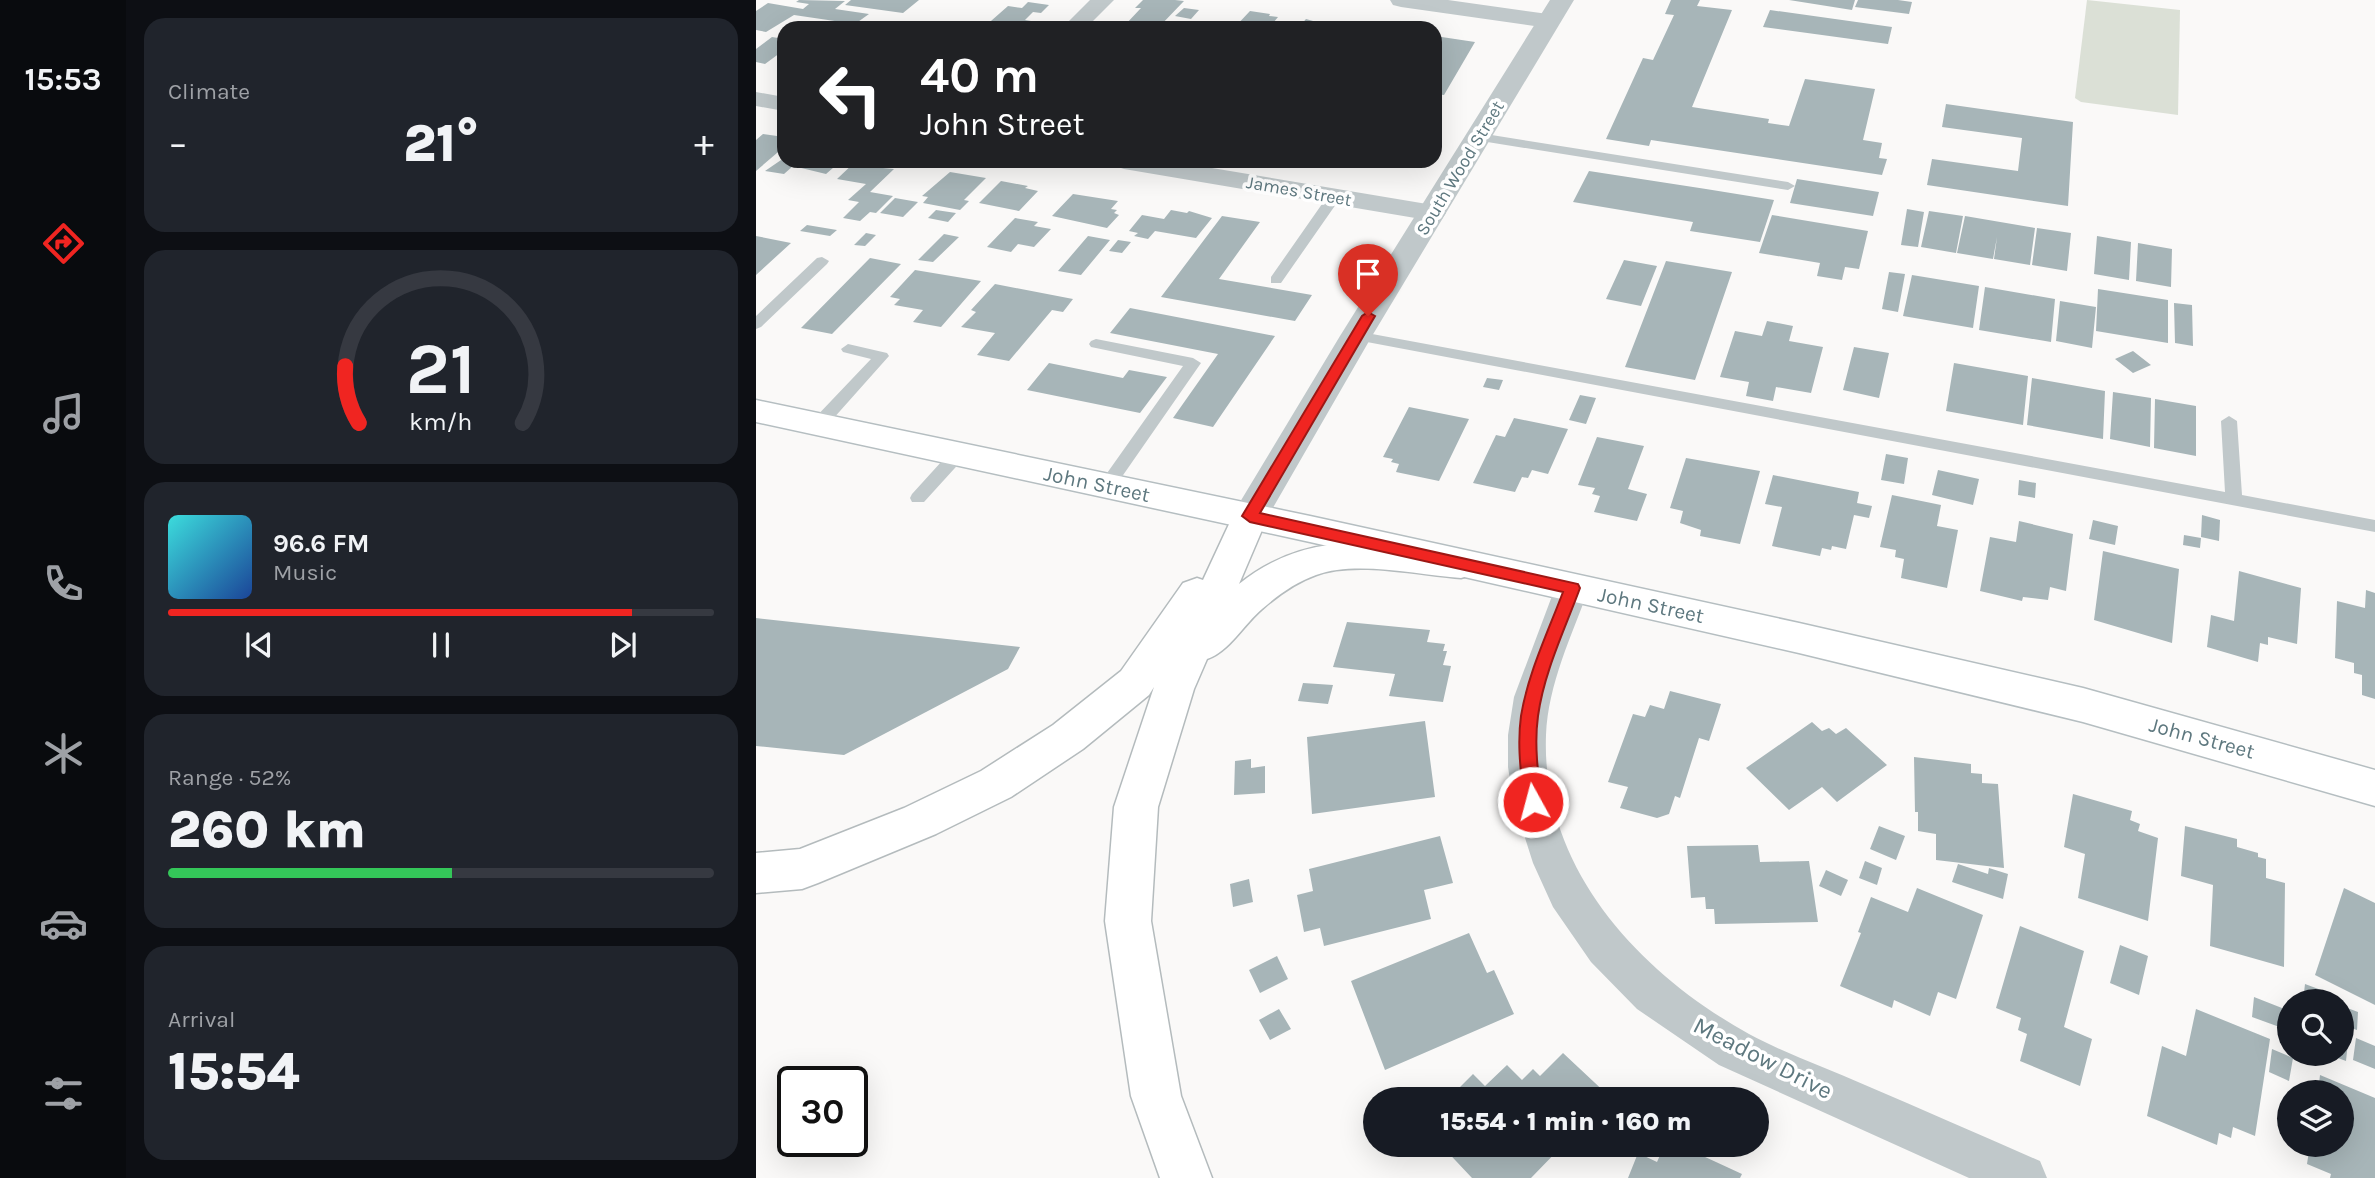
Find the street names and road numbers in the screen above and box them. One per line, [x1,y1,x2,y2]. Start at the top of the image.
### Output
street label: South Wood Street [1411,97,1509,239]
street label: James Street [1245,171,1354,211]
street label: John Street [1042,461,1152,507]
street label: John Street [1596,582,1706,628]
street label: John Street [2147,712,2257,764]
street label: Meadow Drive [1689,1011,1837,1105]

